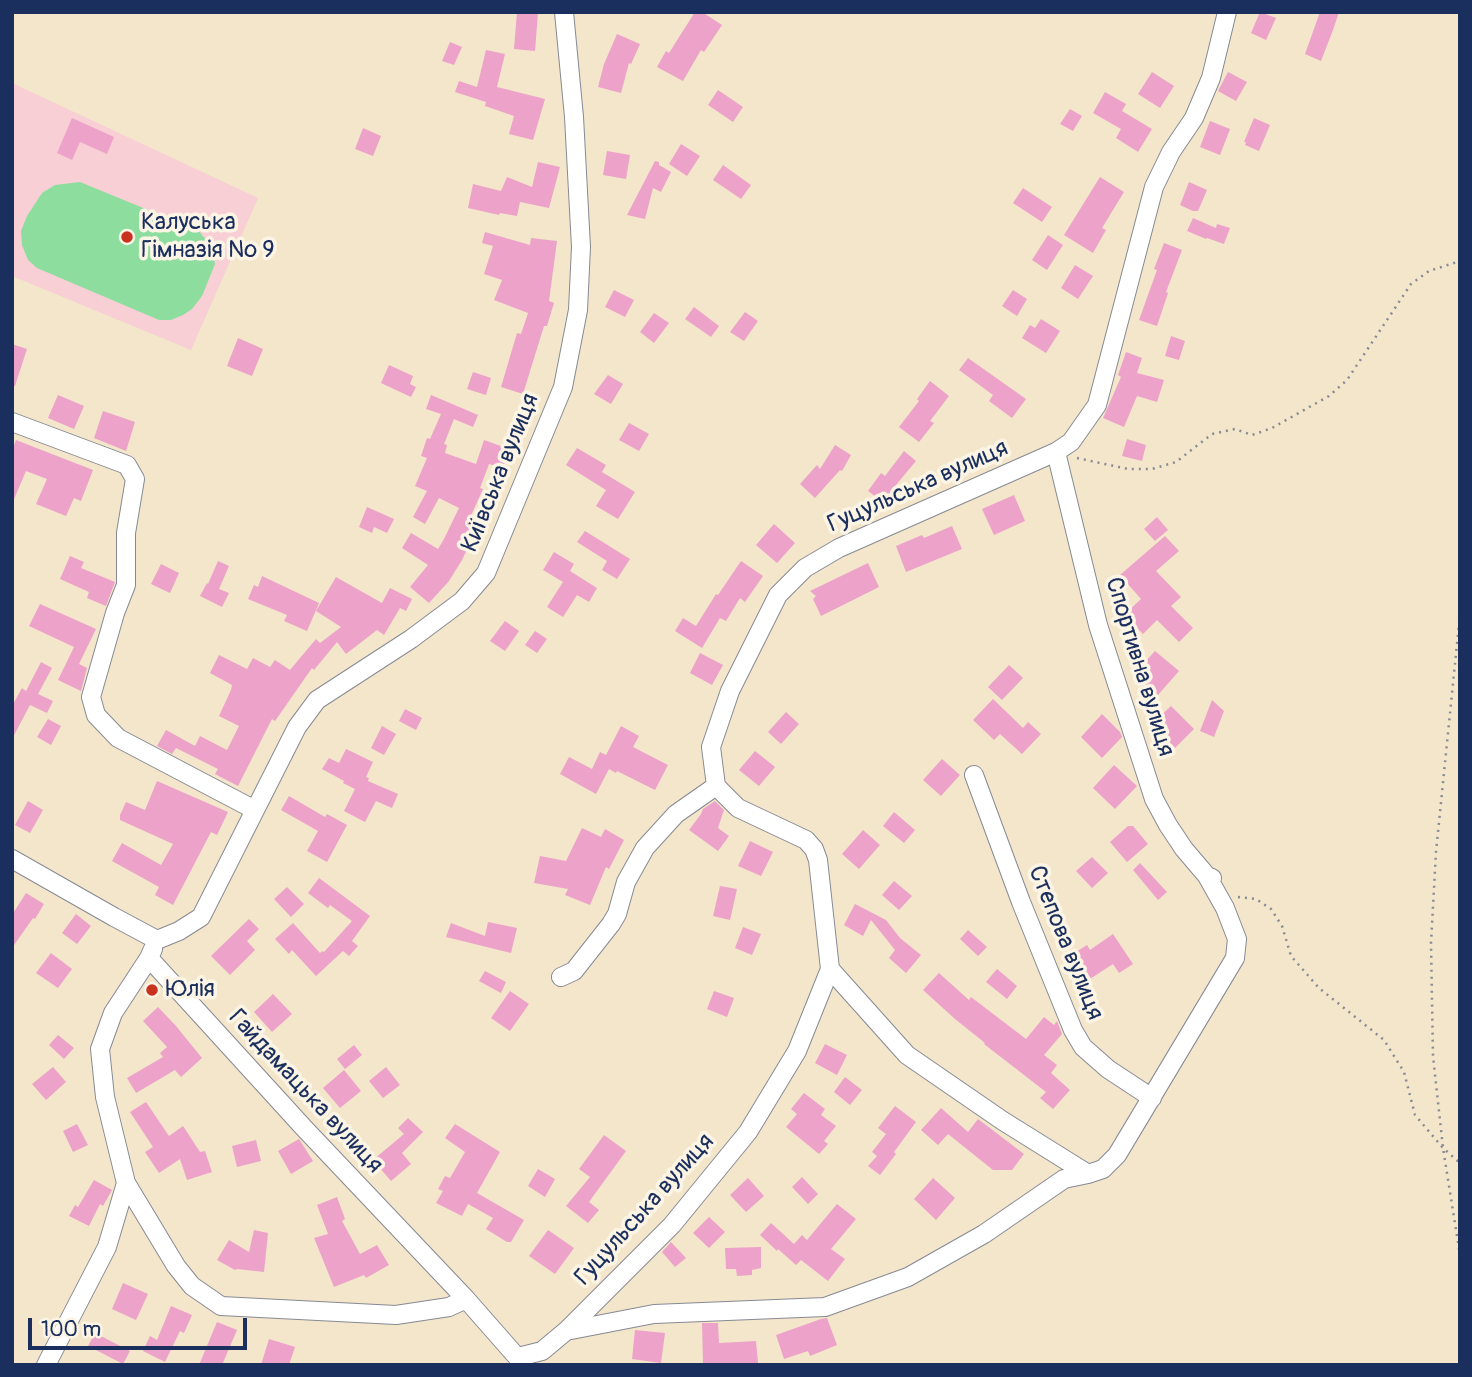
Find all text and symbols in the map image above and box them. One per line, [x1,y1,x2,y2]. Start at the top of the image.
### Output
place label: Калуська Гімназія № 9 [141,209,275,265]
marker: Калуська Гімназія № 9 [119,229,135,245]
street label: Київська вулиця [456,390,546,556]
street label: Гуцульська вулиця [823,434,1013,540]
street label: Спортивна вулиця [1098,574,1180,760]
street label: Степова вулиця [1021,862,1109,1024]
place label: Юлія [166,976,215,1004]
marker: Юлія [144,982,160,998]
street label: Гайдамацька вулиця [222,1004,388,1180]
street label: Гуцульська вулиця [569,1128,721,1292]
scale bar [32,1304,250,1348]
text: 100 m [41,1316,101,1343]

